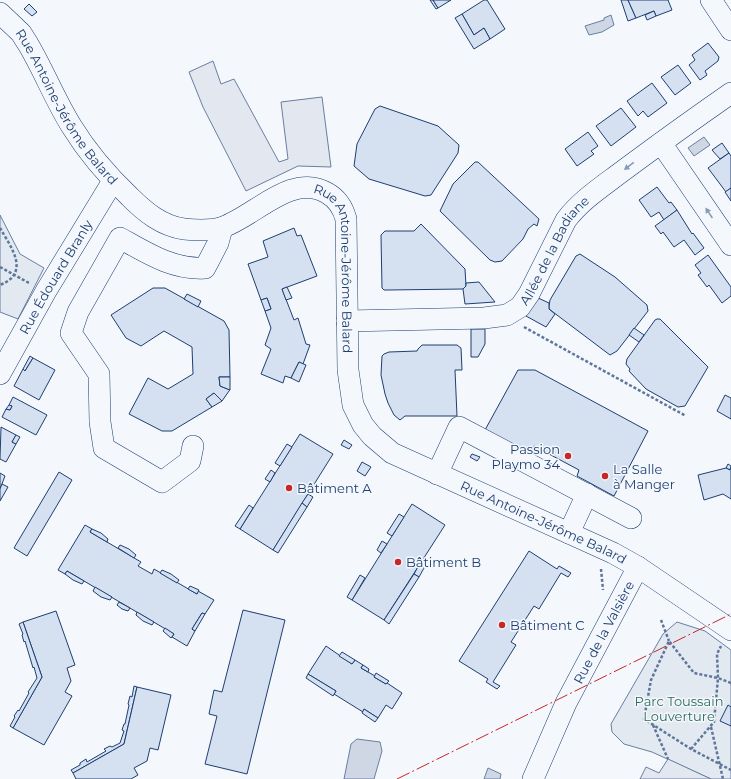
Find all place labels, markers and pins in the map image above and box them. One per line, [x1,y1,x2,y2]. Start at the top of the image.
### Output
place label: Passion Playmo 34 [491,441,560,472]
marker: Passion Playmo 34 [563,451,573,461]
place label: La Salle à Manger [613,461,675,492]
marker: La Salle à Manger [600,471,610,481]
place label: Bâtiment A [297,480,372,496]
marker: Bâtiment A [284,483,294,493]
place label: Bâtiment B [406,554,481,570]
marker: Bâtiment B [393,557,403,567]
place label: Bâtiment C [510,617,585,633]
marker: Bâtiment C [497,620,507,630]

